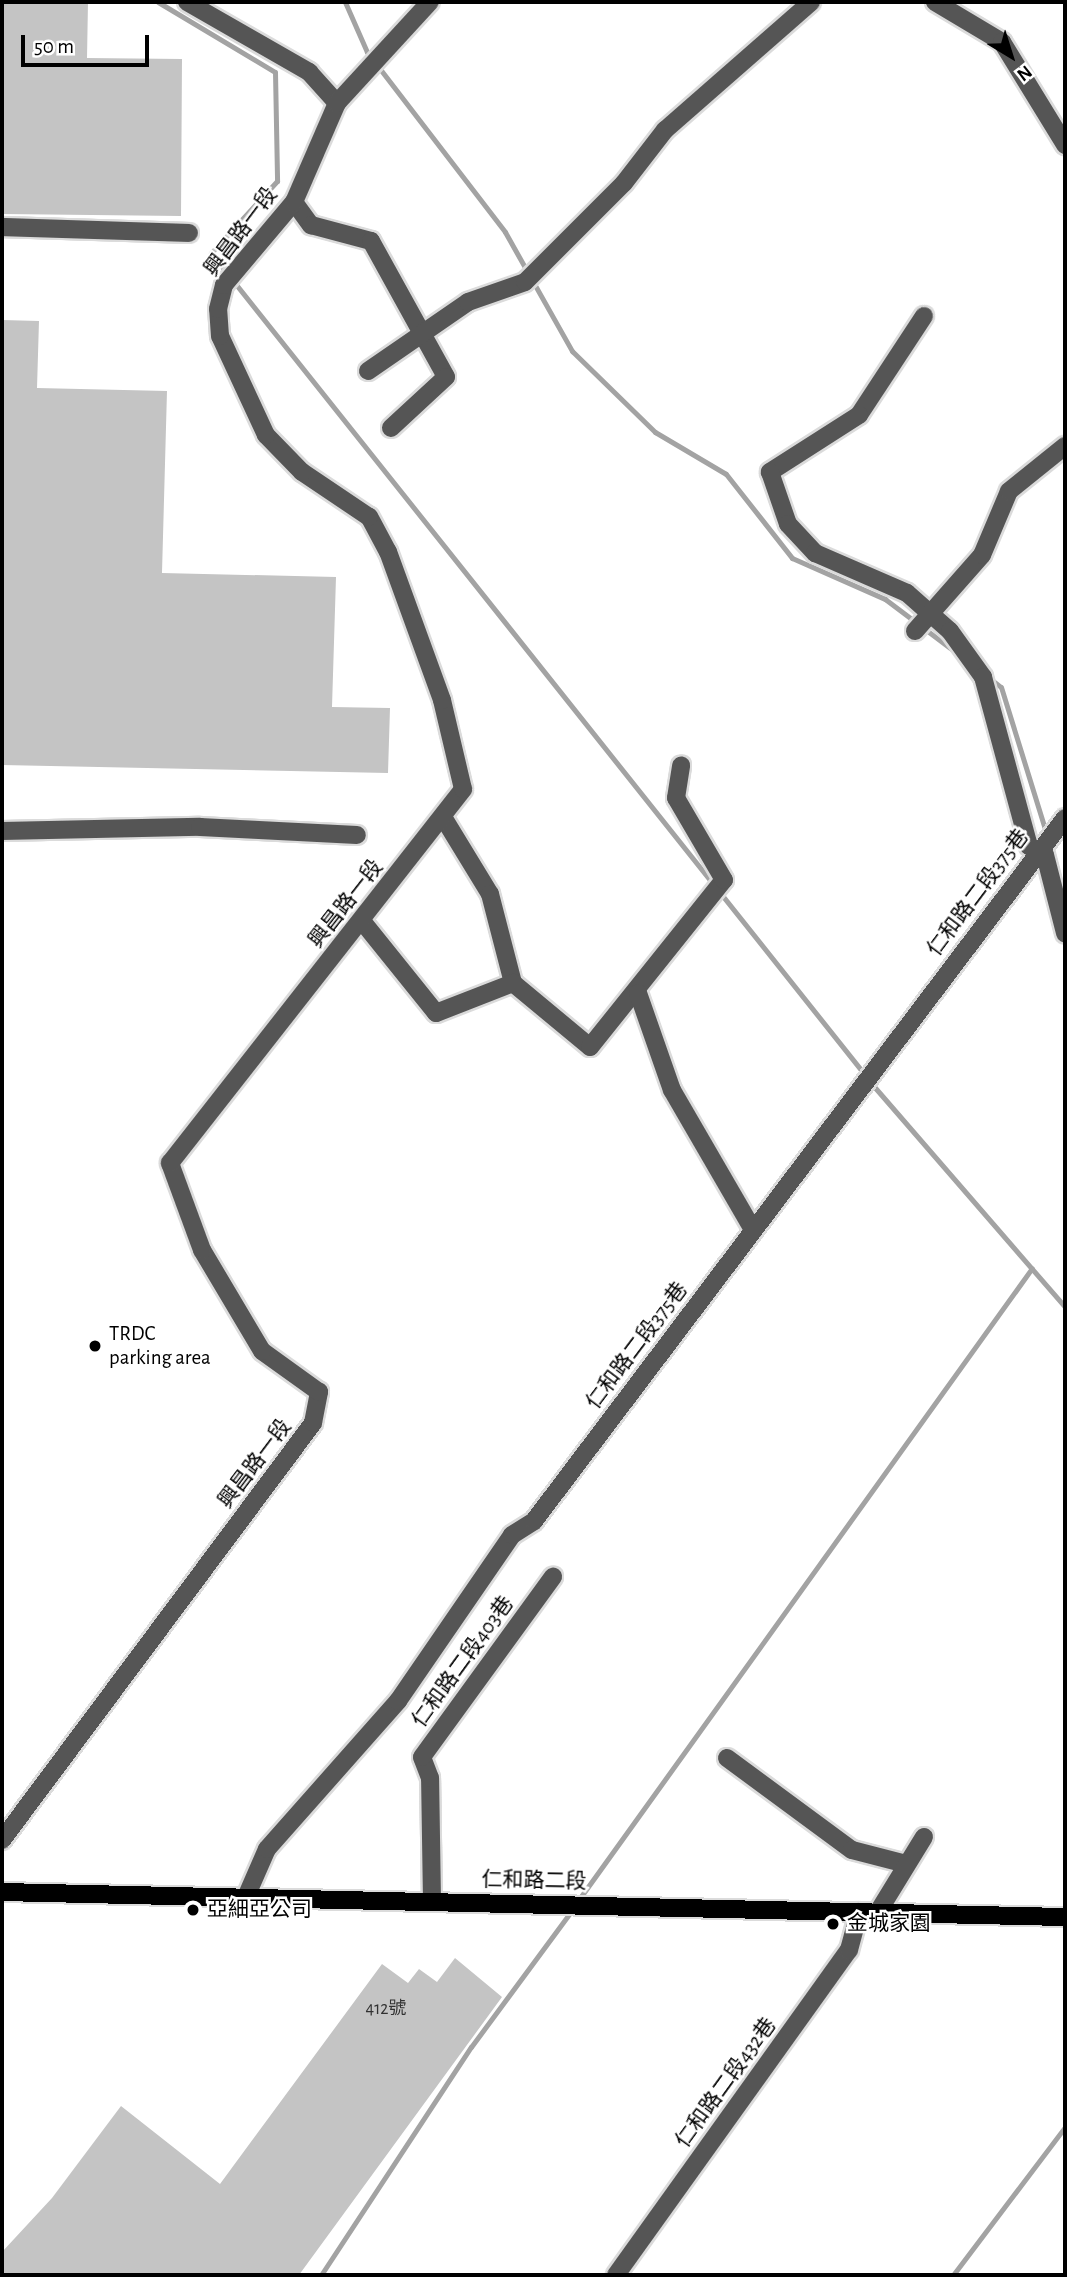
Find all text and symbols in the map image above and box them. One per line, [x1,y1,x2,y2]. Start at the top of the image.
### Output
scale bar [24,21,152,65]
north arrow [976,21,1046,91]
text: 50 m [34,36,74,57]
text: N [1013,61,1035,84]
street label: 興昌路一段 [199,182,283,282]
street label: 仁和路二段375巷 [922,825,1034,961]
street label: 興昌路一段 [304,855,388,953]
street label: 仁和路二段375巷 [581,1278,693,1414]
place label: TRDC parking area [109,1321,211,1371]
marker: TRDC parking area [87,1338,103,1354]
street label: 興昌路一段 [213,1414,297,1514]
street label: 仁和路二段403巷 [407,1592,519,1732]
street label: 仁和路二段 [481,1867,587,1895]
place label: 亞細亞公司 [207,1897,312,1923]
marker: 亞細亞公司 [185,1902,201,1918]
place label: 金城家園 [847,1911,931,1937]
marker: 金城家園 [825,1916,841,1932]
house number: 412號 [365,1998,407,2020]
street label: 仁和路二段432巷 [670,2013,782,2153]

